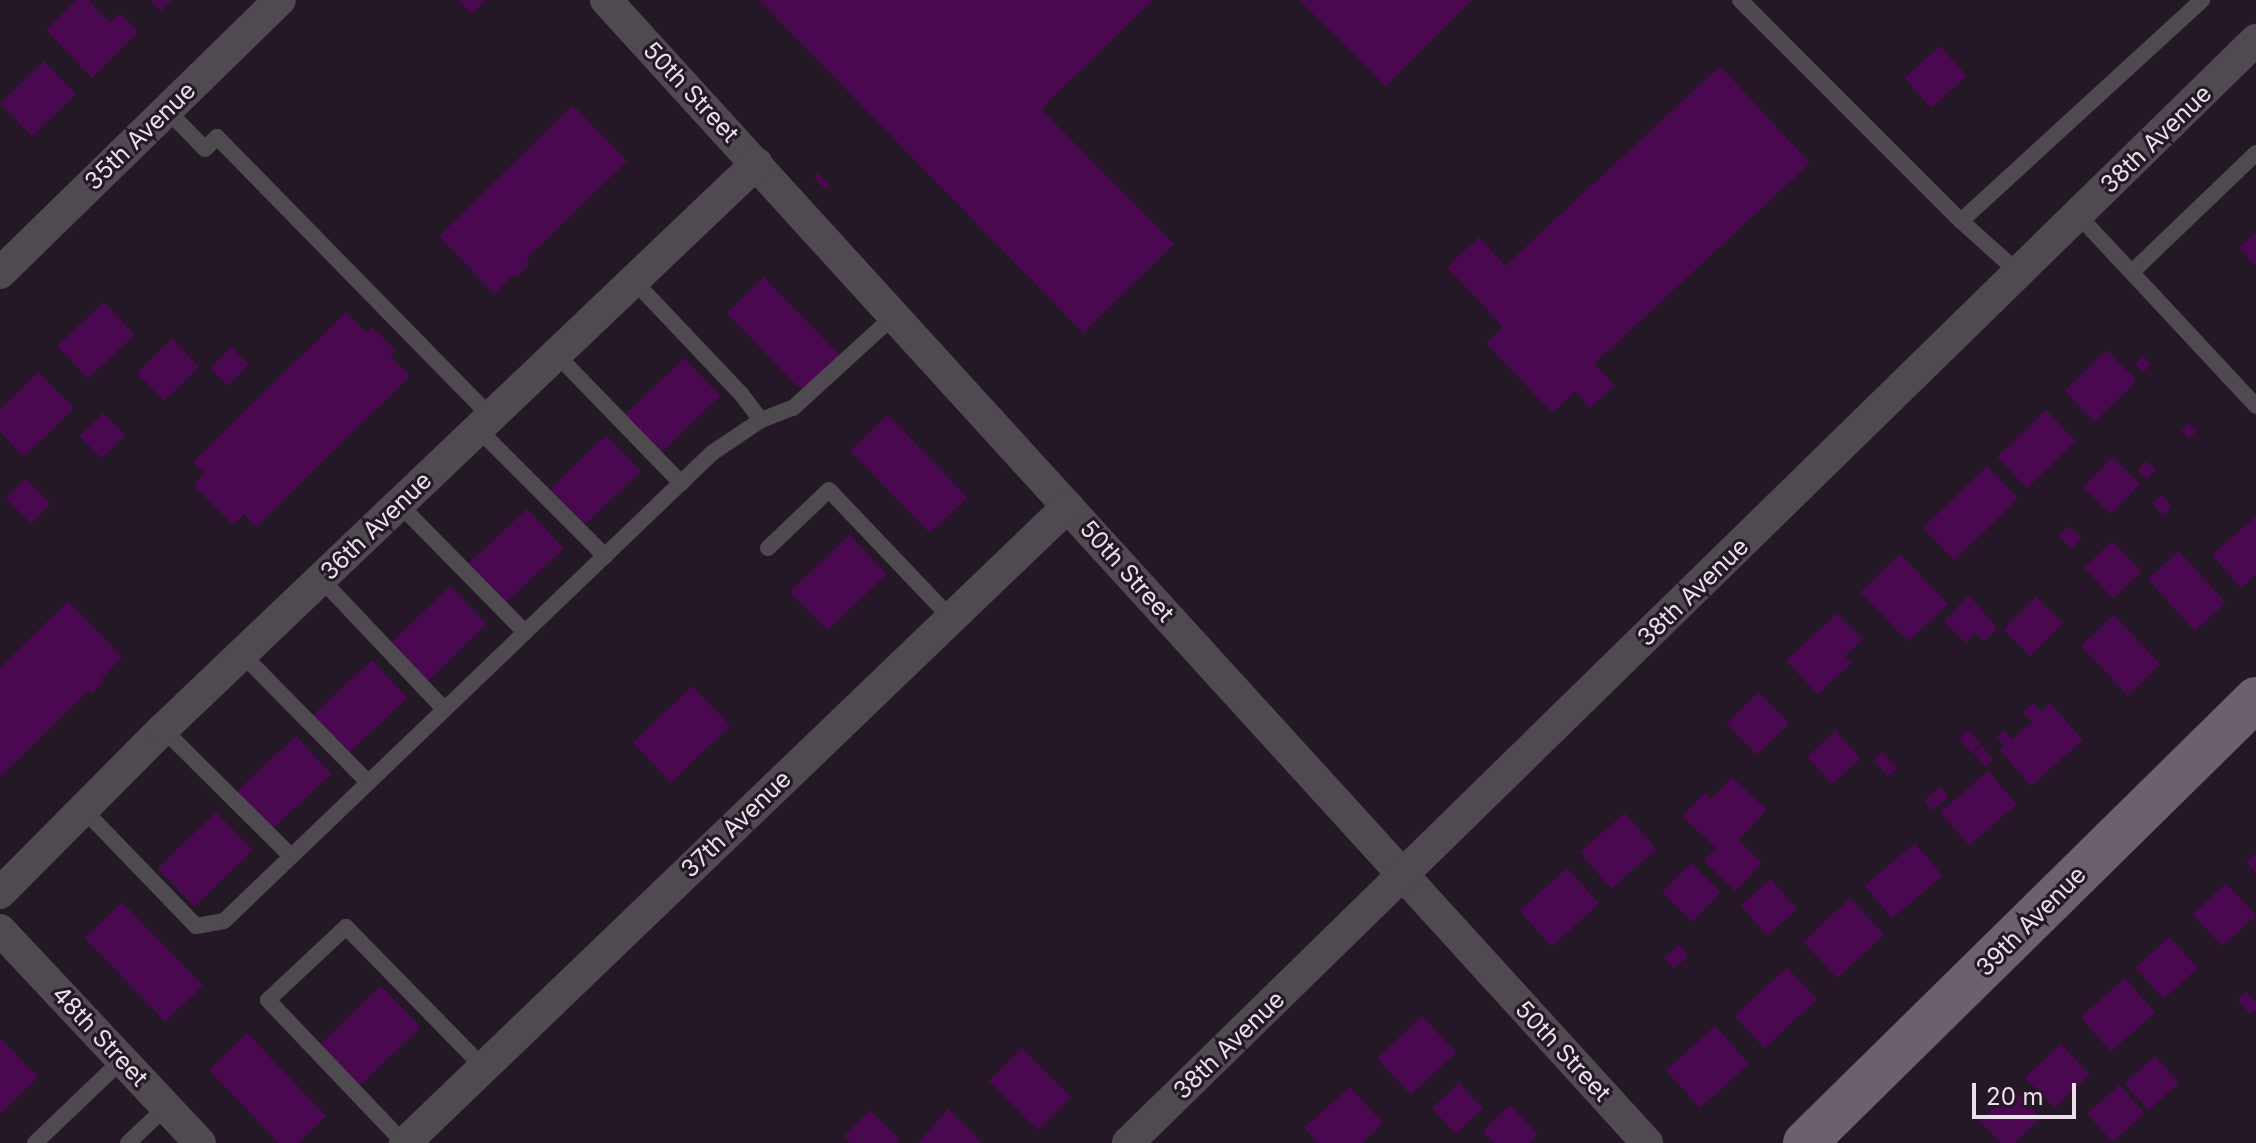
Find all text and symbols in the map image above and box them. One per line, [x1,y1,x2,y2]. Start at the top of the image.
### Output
street label: 50th Street [637,36,745,148]
street label: 35th Avenue [79,76,201,196]
street label: 38th Avenue [2095,79,2217,199]
street label: 36th Avenue [315,466,437,586]
street label: 50th Street [1074,514,1180,628]
street label: 38th Avenue [1632,532,1754,652]
street label: 37th Avenue [675,764,797,884]
street label: 39th Avenue [1970,860,2092,982]
street label: 48th Street [46,980,154,1092]
street label: 38th Avenue [1168,985,1290,1105]
street label: 50th Street [1509,995,1617,1107]
scale bar [1976,1067,2080,1117]
text: 20 m [1986,1082,2044,1111]

